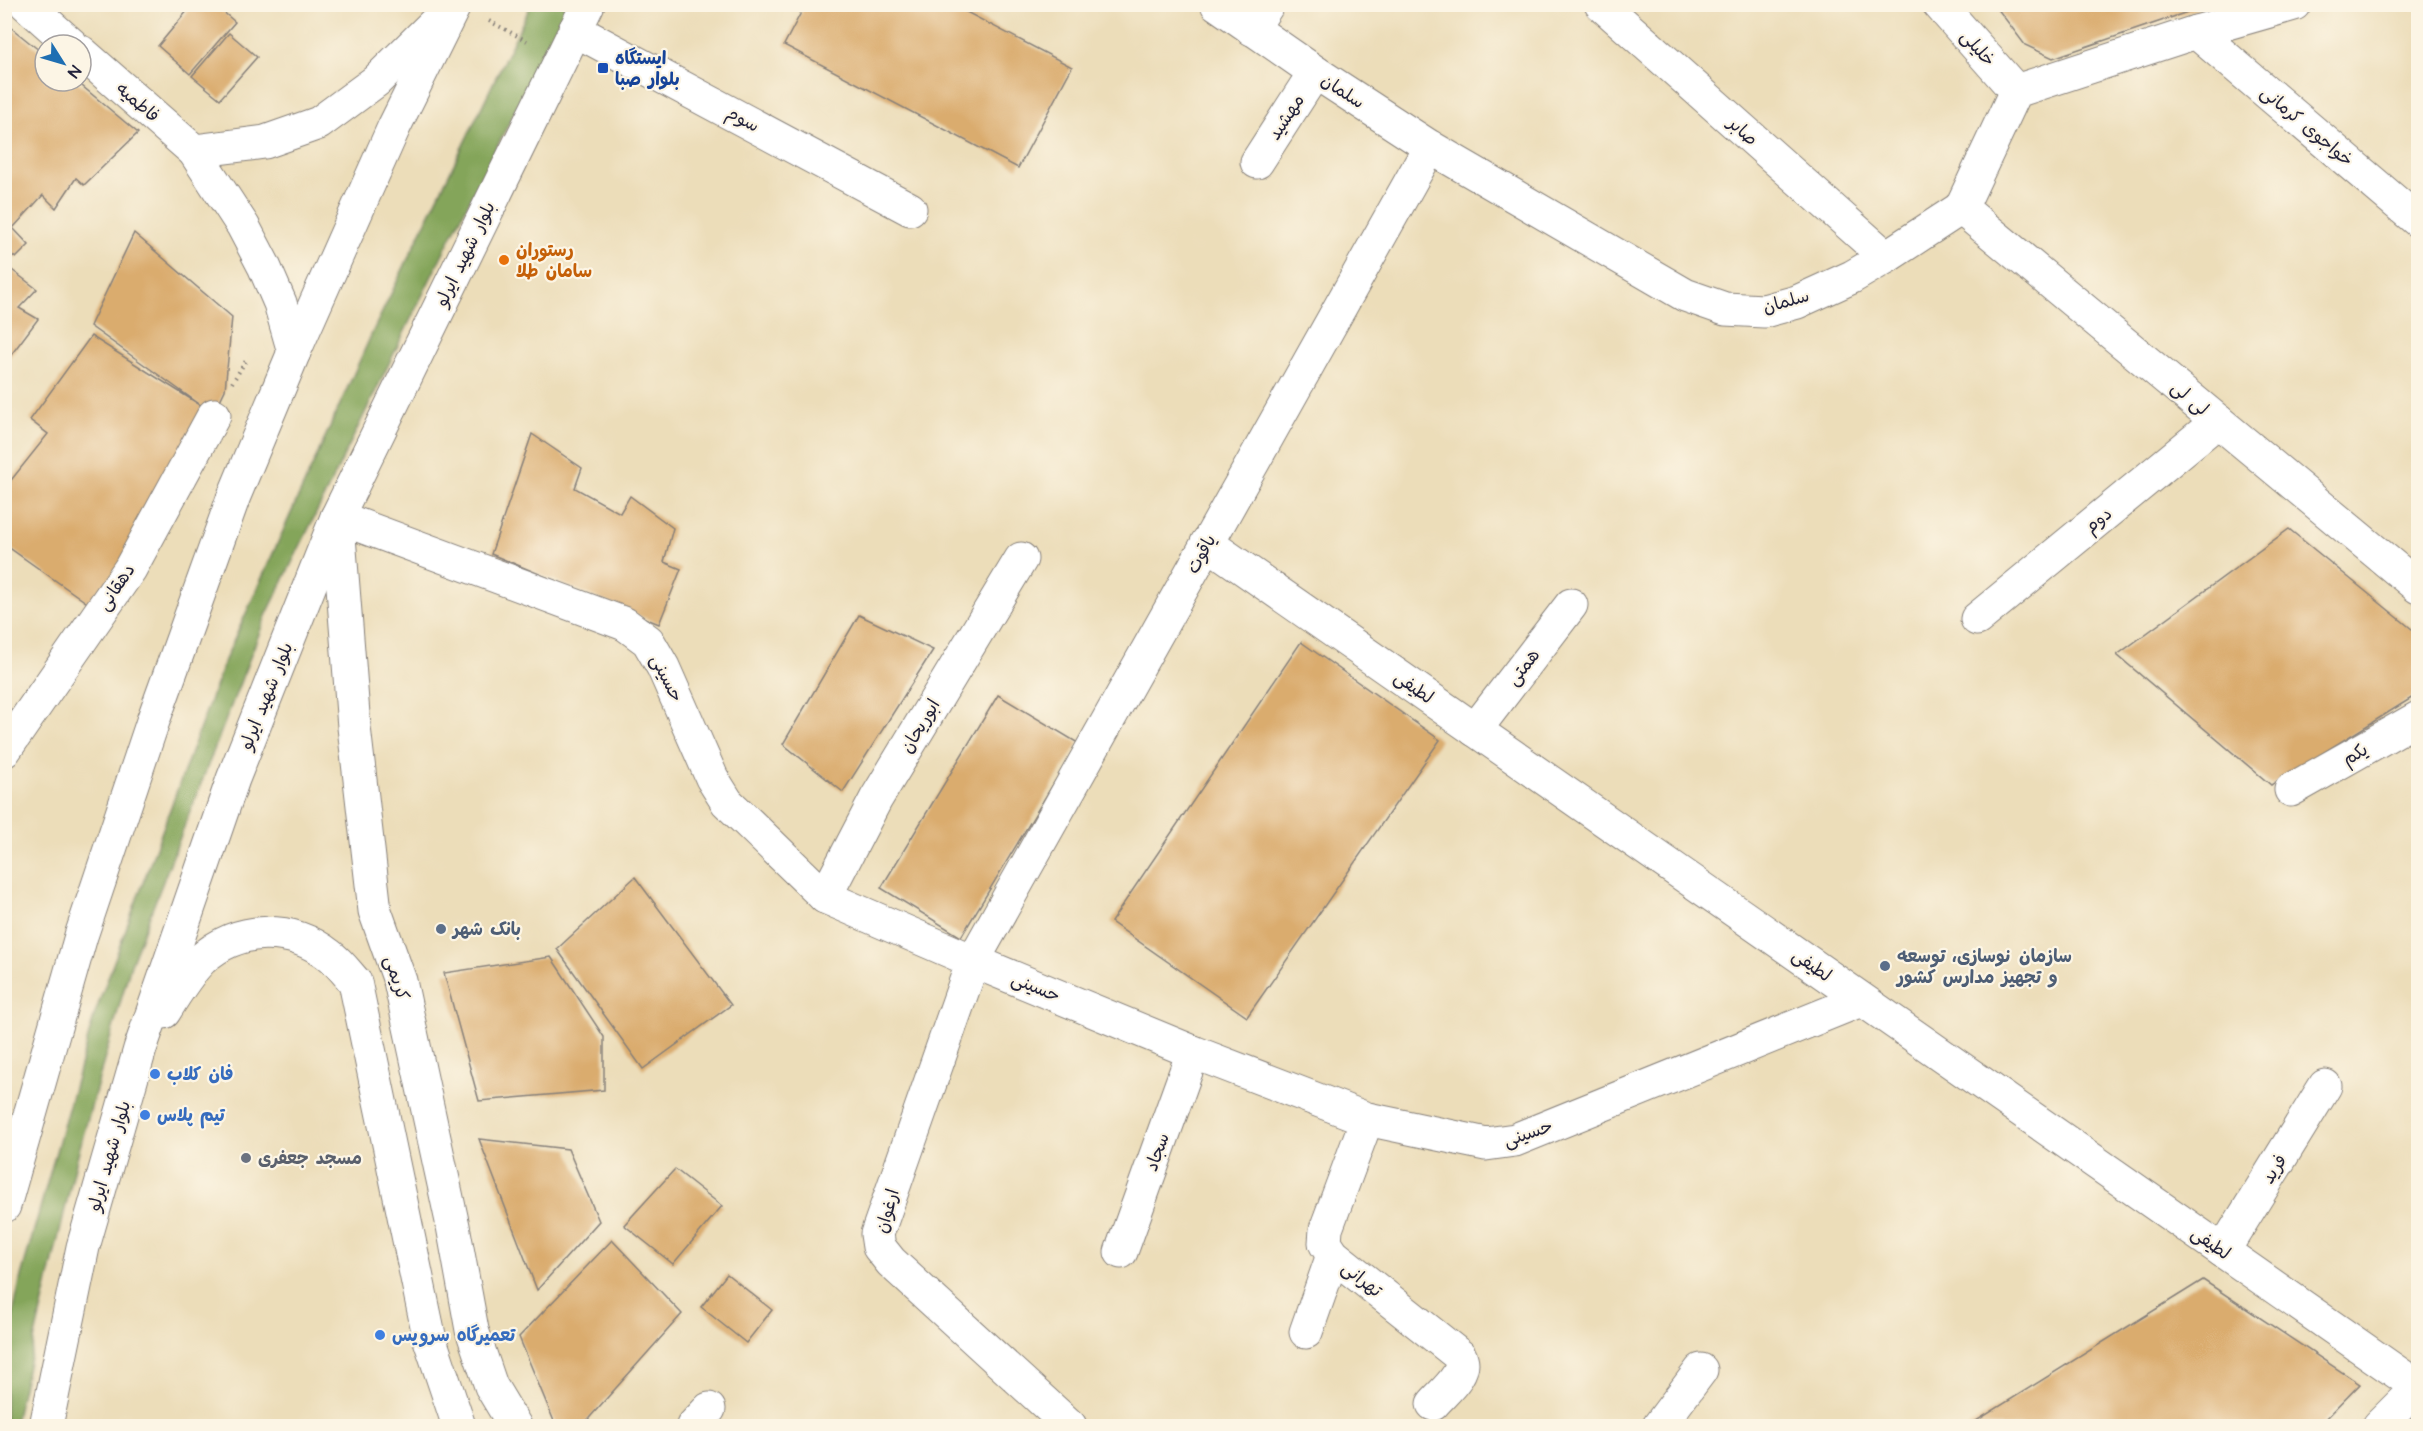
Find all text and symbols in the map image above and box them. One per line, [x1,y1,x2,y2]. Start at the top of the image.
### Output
street label: خلیلی [1954,25,2001,72]
north arrow [33,33,93,93]
place label: ایستگاه بلوار صبا [615,46,680,92]
text: N [62,61,86,82]
marker: ایستگاه بلوار صبا [596,61,610,75]
street label: سلمان [1316,68,1369,115]
street label: فاطمیه [111,76,165,128]
street label: خواجوی کرمانی [2255,80,2358,173]
street label: مهشید [1262,89,1311,145]
street label: سوم [721,100,764,139]
street label: صابر [1721,110,1763,152]
street label: بلوار شهید ایرلو [429,197,502,312]
place label: رستوران سامان طلا [516,238,592,284]
marker: رستوران سامان طلا [497,253,511,267]
street label: سلمان [1760,283,1812,320]
street label: لی لی [2165,375,2214,422]
street label: دوم [2079,501,2118,540]
street label: یاقوت [1180,530,1222,578]
street label: دهقانی [92,559,141,616]
street label: بلوار شهید ایرلو [233,639,299,755]
street label: همتی [1501,643,1546,691]
street label: حسینی [644,650,689,706]
street label: لطیفی [1389,665,1439,710]
street label: ابوریحان [894,694,946,758]
street label: یکم [2338,737,2373,772]
place label: بانک شهر [451,917,521,942]
marker: بانک شهر [434,922,448,936]
street label: لطیفی [1787,943,1837,988]
place label: سازمان نوسازی، توسعه و تجهیز مدارس کشور [1895,944,2072,990]
street label: کریمی [378,953,415,1004]
marker: سازمان نوسازی، توسعه و تجهیز مدارس کشور [1878,959,1892,973]
street label: حسینی [1008,966,1064,1009]
place label: فان کلاب [167,1062,233,1087]
marker: فان کلاب [148,1067,162,1081]
street label: بلوار شهید ایرلو [81,1098,137,1215]
place label: تیم پلاس [157,1103,226,1129]
marker: تیم پلاس [138,1108,152,1122]
street label: حسینی [1500,1113,1556,1154]
street label: سجاد [1139,1129,1176,1175]
place label: مسجد جعفری [258,1146,362,1171]
street label: فرید [2256,1150,2293,1189]
marker: مسجد جعفری [239,1151,253,1165]
street label: ارغوان [869,1186,906,1236]
street label: لطیفی [2186,1221,2236,1266]
street label: تهرانی [1336,1256,1388,1304]
place label: تعمیرگاه سرویس [392,1323,516,1348]
marker: تعمیرگاه سرویس [373,1328,387,1342]

